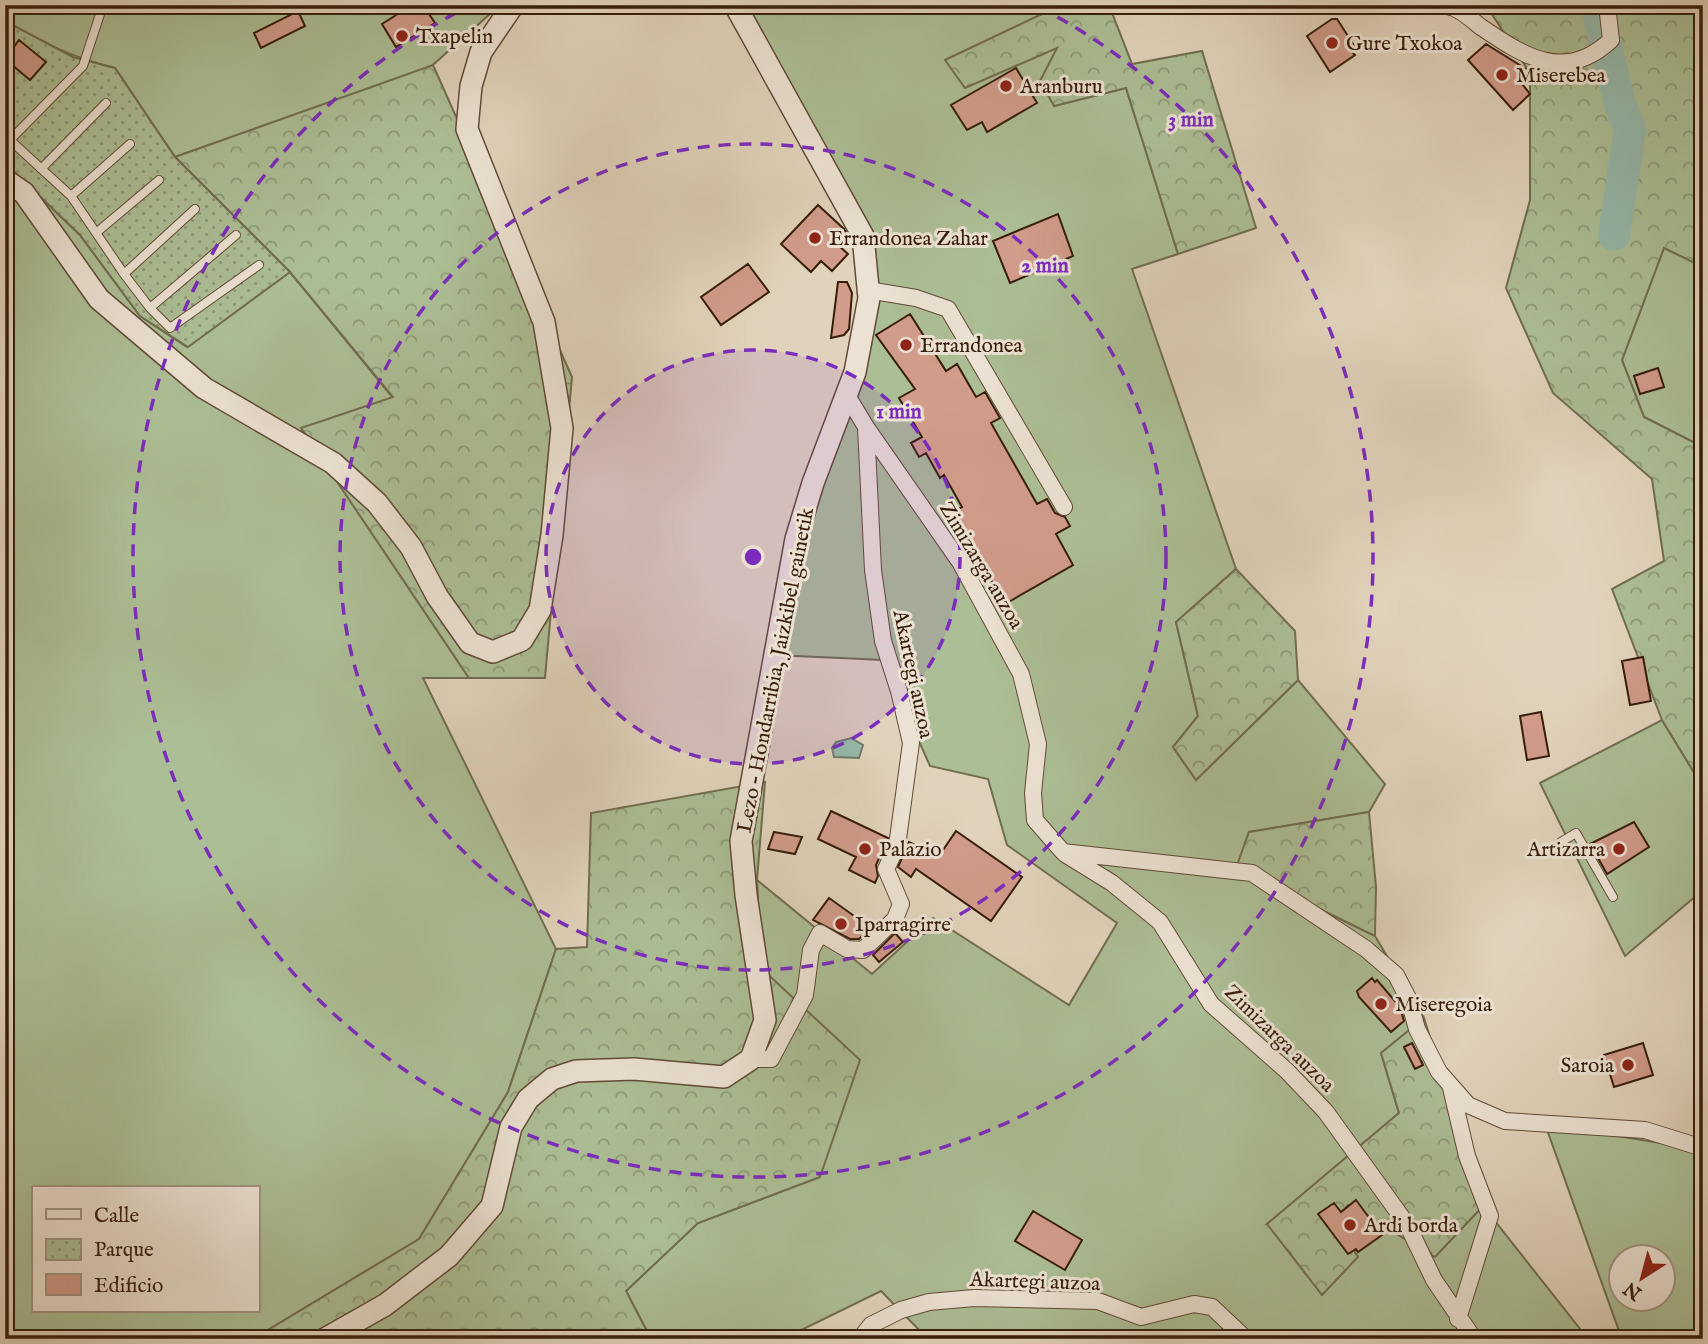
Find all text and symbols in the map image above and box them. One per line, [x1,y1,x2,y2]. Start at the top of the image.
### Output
place label: Txapelin [416,24,493,51]
marker: Txapelin [394,28,410,44]
place label: Gure Txokoa [1346,31,1463,58]
marker: Gure Txokoa [1324,35,1340,51]
place label: Miserebea [1516,63,1607,90]
marker: Miserebea [1494,67,1510,83]
place label: Aranburu [1019,74,1103,101]
marker: Aranburu [998,78,1014,94]
text: 3 min [1168,107,1214,134]
place label: Errandonea Zahar [829,226,988,253]
marker: Errandonea Zahar [807,230,823,246]
text: 2 min [1021,253,1069,280]
place label: Errandonea [920,333,1024,360]
marker: Errandonea [898,337,914,353]
text: 1 min [876,399,922,426]
street label: Zimizarga auzoa [932,497,1030,635]
street label: Lezo – Hondarribia, Jaizkibel gainetik [732,504,821,835]
centre of rings [741,545,765,569]
street label: Akartegi auzoa [886,607,940,742]
place label: Palazio [879,837,941,864]
place label: Artizarra [1526,837,1606,864]
marker: Palazio [857,841,873,857]
marker: Artizarra [1611,841,1627,857]
place label: Iparragirre [855,912,951,939]
marker: Iparragirre [833,916,849,932]
street label: Zimizarga auzoa [1218,979,1341,1099]
place label: Miseregoia [1395,992,1493,1019]
marker: Miseregoia [1373,996,1389,1012]
place label: Saroia [1561,1053,1615,1080]
marker: Saroia [1620,1057,1636,1073]
legend [32,1186,259,1312]
text: Calle [94,1203,139,1230]
place label: Ardi borda [1363,1213,1459,1240]
marker: Ardi borda [1342,1217,1358,1233]
text: Parque [94,1237,154,1264]
north arrow [1606,1242,1676,1312]
street label: Akartegi auzoa [968,1267,1102,1298]
text: Edificio [94,1273,163,1300]
text: N [1619,1275,1648,1305]

